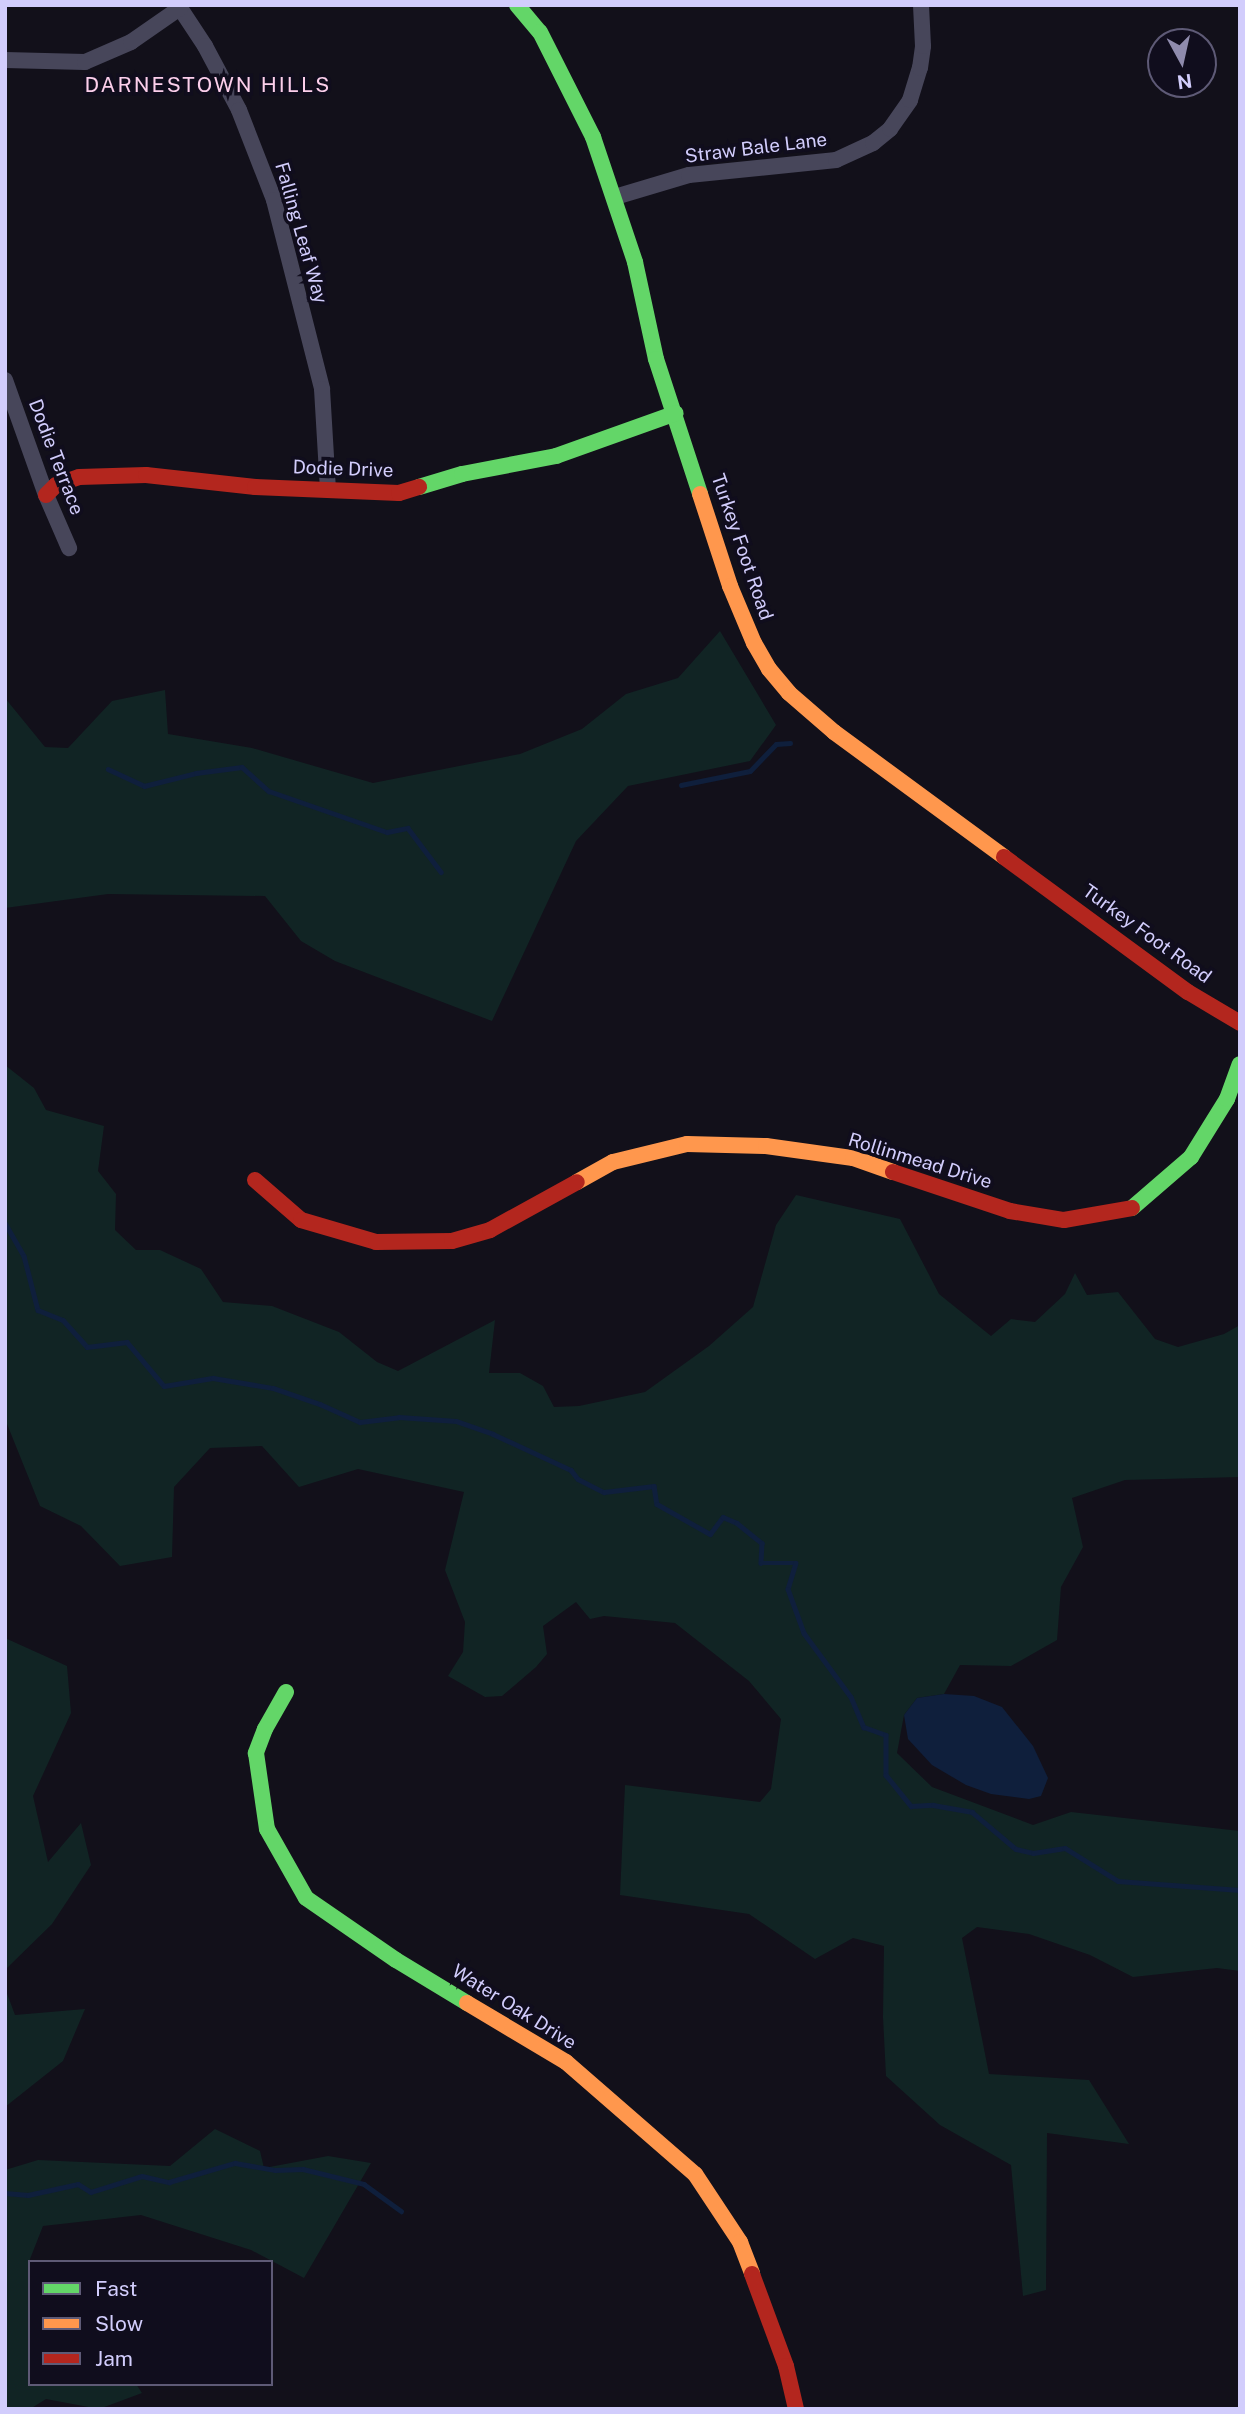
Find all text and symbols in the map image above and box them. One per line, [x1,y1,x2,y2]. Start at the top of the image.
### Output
north arrow [1147,28,1217,98]
text: N [1176,70,1194,94]
district label: DARNESTOWN HILLS [87,72,329,98]
street label: Straw Bale Lane [684,128,828,168]
street label: Falling Leaf Way [270,160,332,306]
street label: Dodie Terrace [23,396,89,518]
street label: Dodie Drive [292,456,394,482]
street label: Turkey Foot Road [706,471,778,623]
street label: Turkey Foot Road [1078,880,1216,988]
street label: Rollinmead Drive [845,1128,995,1194]
street label: Water Oak Drive [448,1960,580,2054]
legend [28,2260,273,2386]
text: Fast [95,2276,137,2301]
text: Slow [95,2311,143,2336]
text: Jam [95,2346,133,2371]

